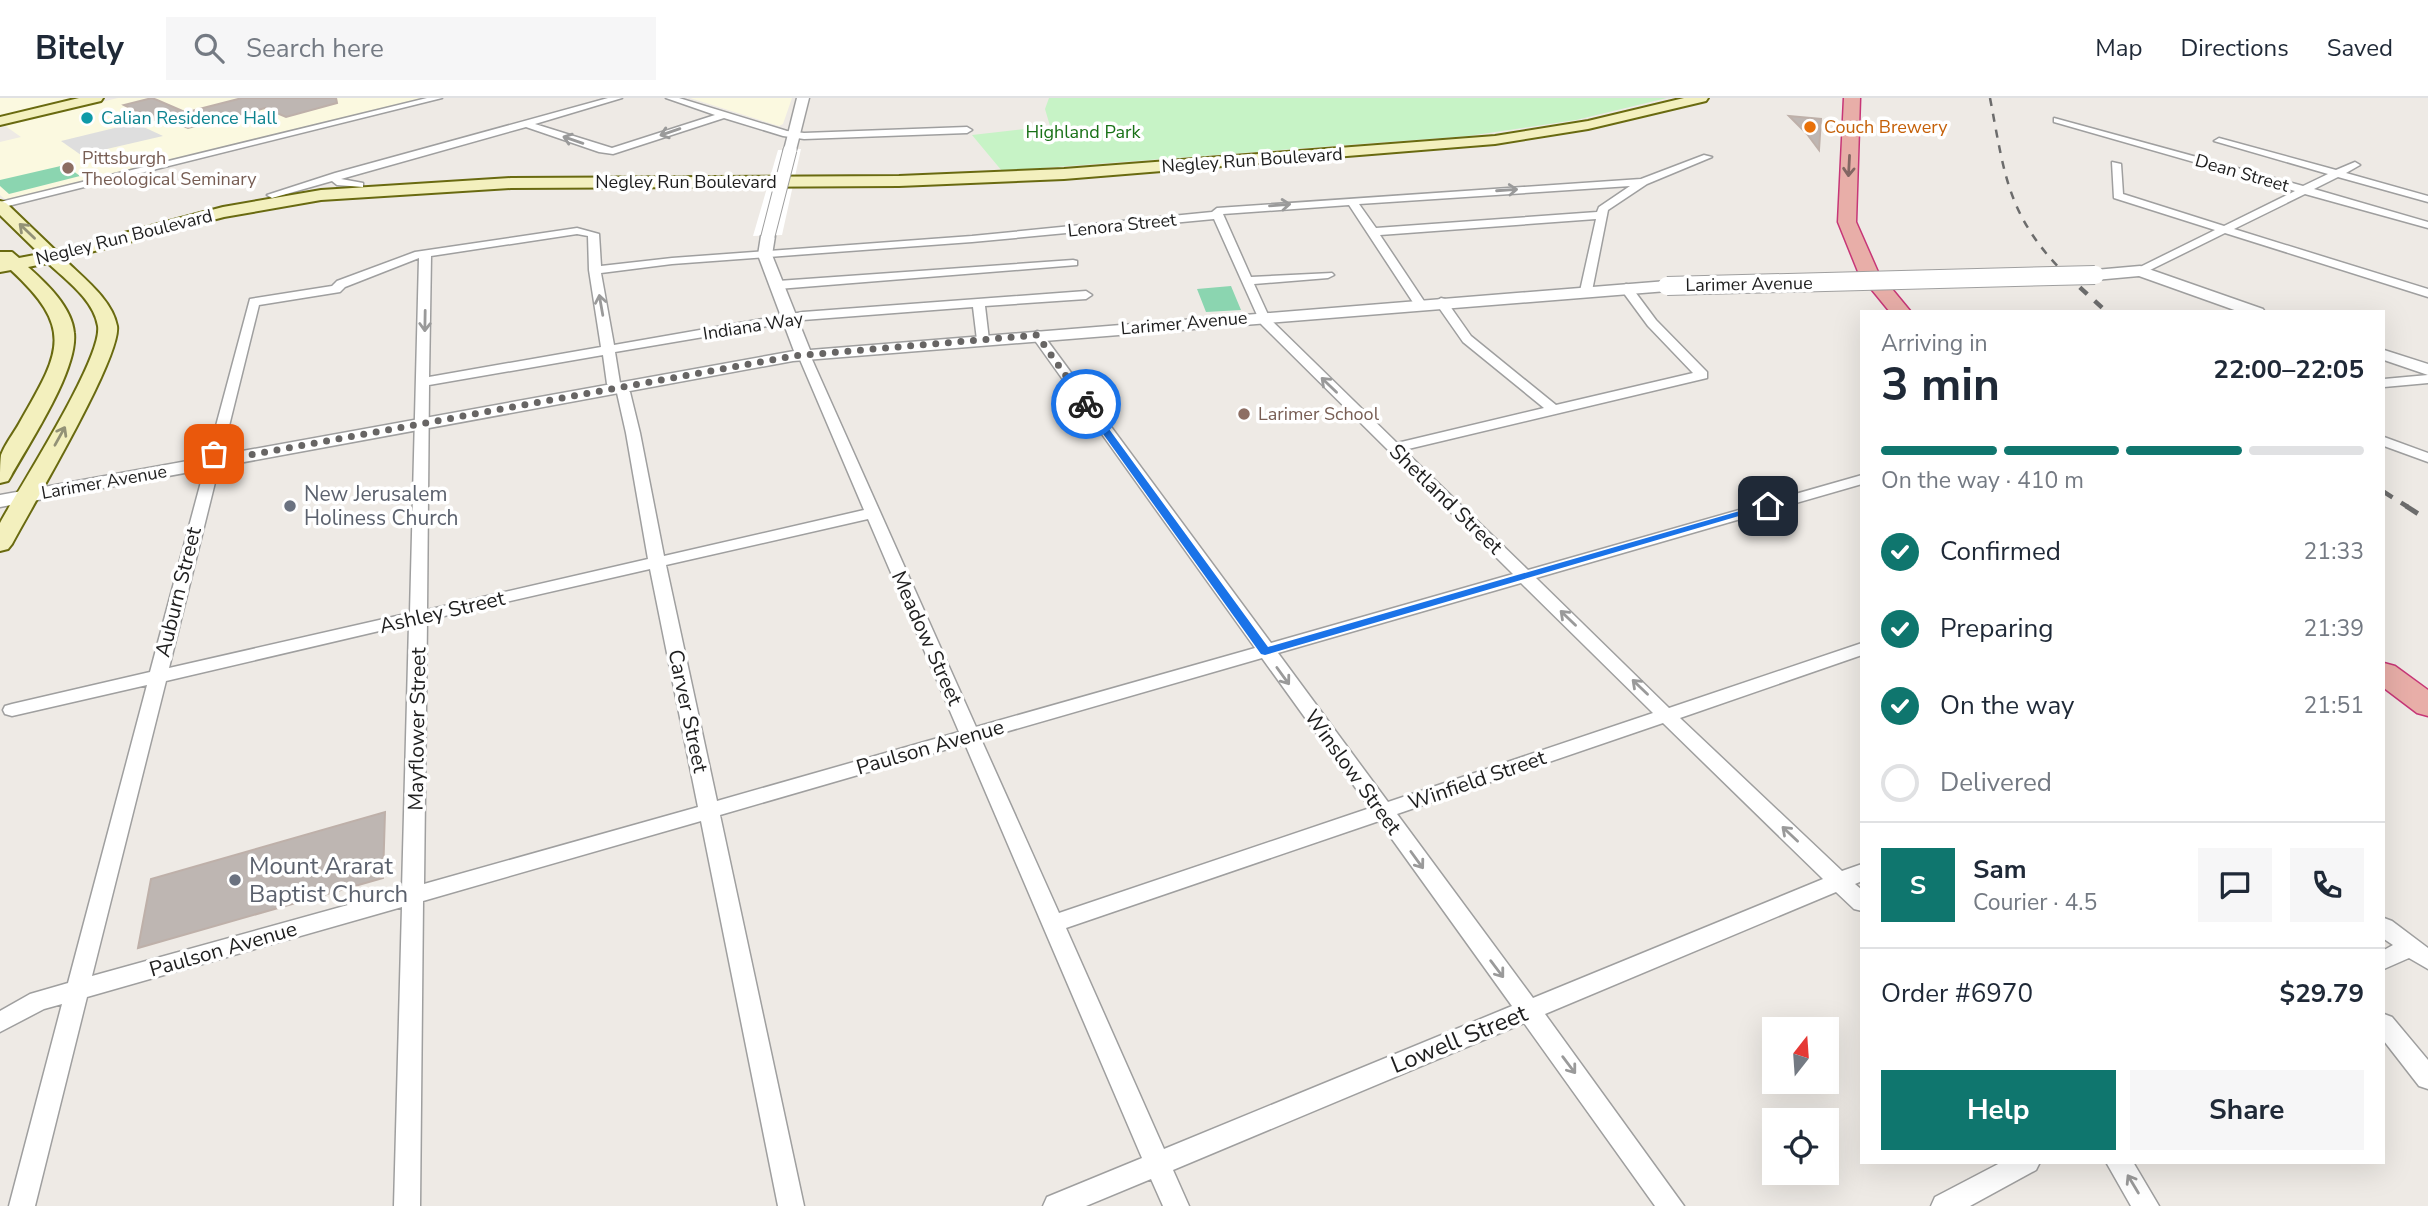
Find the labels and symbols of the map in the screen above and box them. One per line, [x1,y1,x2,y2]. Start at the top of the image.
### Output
place label: Calian Residence Hall [101,106,278,130]
marker: Calian Residence Hall [79,110,95,126]
place label: Couch Brewery [1824,115,1948,139]
marker: Couch Brewery [1802,119,1818,135]
park label: Highland Park [1026,120,1141,144]
one-way arrow [660,127,682,139]
one-way arrow [562,133,584,146]
street label: Negley Run Boulevard [1161,142,1343,178]
place label: Pittsburgh Theological Seminary [82,146,257,191]
street label: Dean Street [2192,148,2292,198]
one-way arrow [1842,154,1855,177]
marker: Pittsburgh Theological Seminary [60,160,76,176]
street label: Negley Run Boulevard [595,170,777,194]
one-way arrow [1495,183,1518,196]
one-way arrow [1268,198,1291,211]
street label: Negley Run Boulevard [33,203,215,271]
street label: Lenora Street [1066,207,1178,243]
one-way arrow [19,222,36,239]
street label: Larimer Avenue [1685,271,1813,297]
one-way arrow [594,295,607,317]
street label: Indiana Way [701,306,805,346]
street label: Larimer Avenue [1120,306,1248,340]
one-way arrow [418,309,431,332]
courier [1051,369,1121,439]
one-way arrow [1321,376,1338,393]
place label: Larimer School [1258,402,1380,426]
marker: Larimer School [1236,406,1252,422]
pin [184,424,244,484]
one-way arrow [54,426,67,447]
street label: Shetland Street [1383,438,1509,561]
street label: Larimer Avenue [39,459,169,505]
pin [1738,476,1798,536]
place label: New Jerusalem Holiness Church [304,480,458,532]
marker: New Jerusalem Holiness Church [282,498,298,514]
street label: Auburn Street [148,523,208,660]
street label: Meadow Street [885,566,969,710]
street label: Ashley Street [377,584,508,640]
one-way arrow [1560,609,1577,626]
street label: Mayflower Street [402,646,432,811]
street label: Carver Street [661,647,715,776]
one-way arrow [1276,666,1290,685]
one-way arrow [1632,679,1649,696]
street label: Winslow Street [1298,704,1408,841]
street label: Paulson Avenue [853,713,1007,781]
street label: Winfield Street [1404,743,1550,817]
one-way arrow [1782,826,1799,843]
place label: Mount Ararat Baptist Church [249,850,408,910]
one-way arrow [1409,850,1424,869]
marker: Mount Ararat Baptist Church [227,872,243,888]
street label: Paulson Avenue [146,915,300,983]
one-way arrow [1490,959,1505,978]
street label: Lowell Street [1386,997,1533,1081]
north arrow [1762,1017,1839,1094]
one-way arrow [1561,1055,1576,1074]
one-way arrow [2125,1174,2139,1194]

